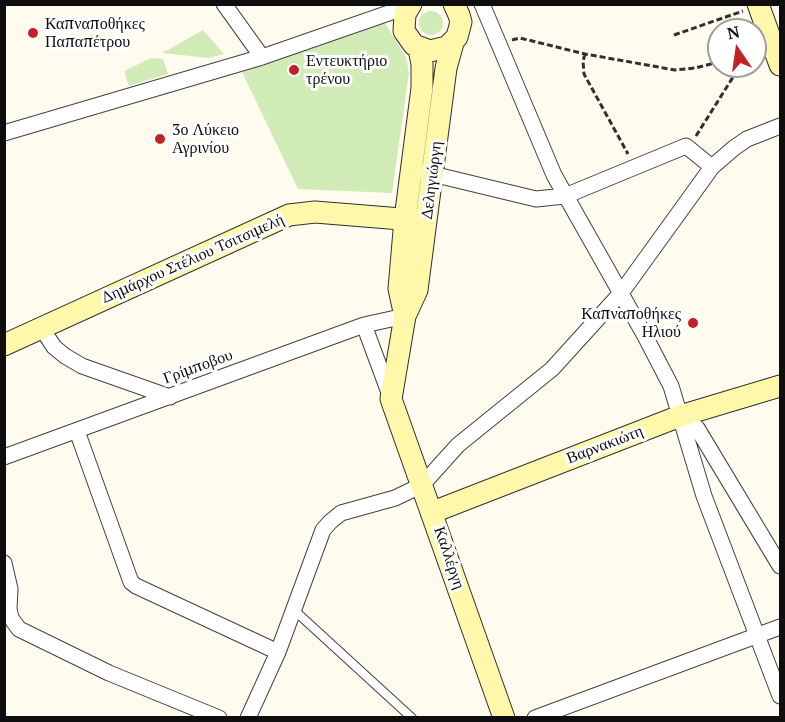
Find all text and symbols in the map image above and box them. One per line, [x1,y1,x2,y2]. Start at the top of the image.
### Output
place label: Καπναποθήκες Παπαπέτρου [45,14,145,52]
north arrow [707,18,767,78]
text: N [725,20,742,44]
marker: Καπναποθήκες Παπαπέτρου [26,26,40,40]
place label: Εντευκτήριο τρένου [306,51,387,89]
marker: Εντευκτήριο τρένου [287,63,301,77]
place label: 3ο Λύκειο Αγρινίου [172,120,239,158]
marker: 3ο Λύκειο Αγρινίου [153,132,167,146]
street label: Δεληγιώργη [418,140,446,220]
street label: Δημάρχου Στέλιου Τσιτσιμελή [99,210,287,308]
place label: Καπναποθήκες Ηλιού [581,304,681,342]
marker: Καπναποθήκες Ηλιού [686,316,700,330]
street label: Γρίμποβου [161,346,235,388]
street label: Βαρνακιώτη [564,422,646,468]
street label: Καλλέργη [429,524,469,592]

